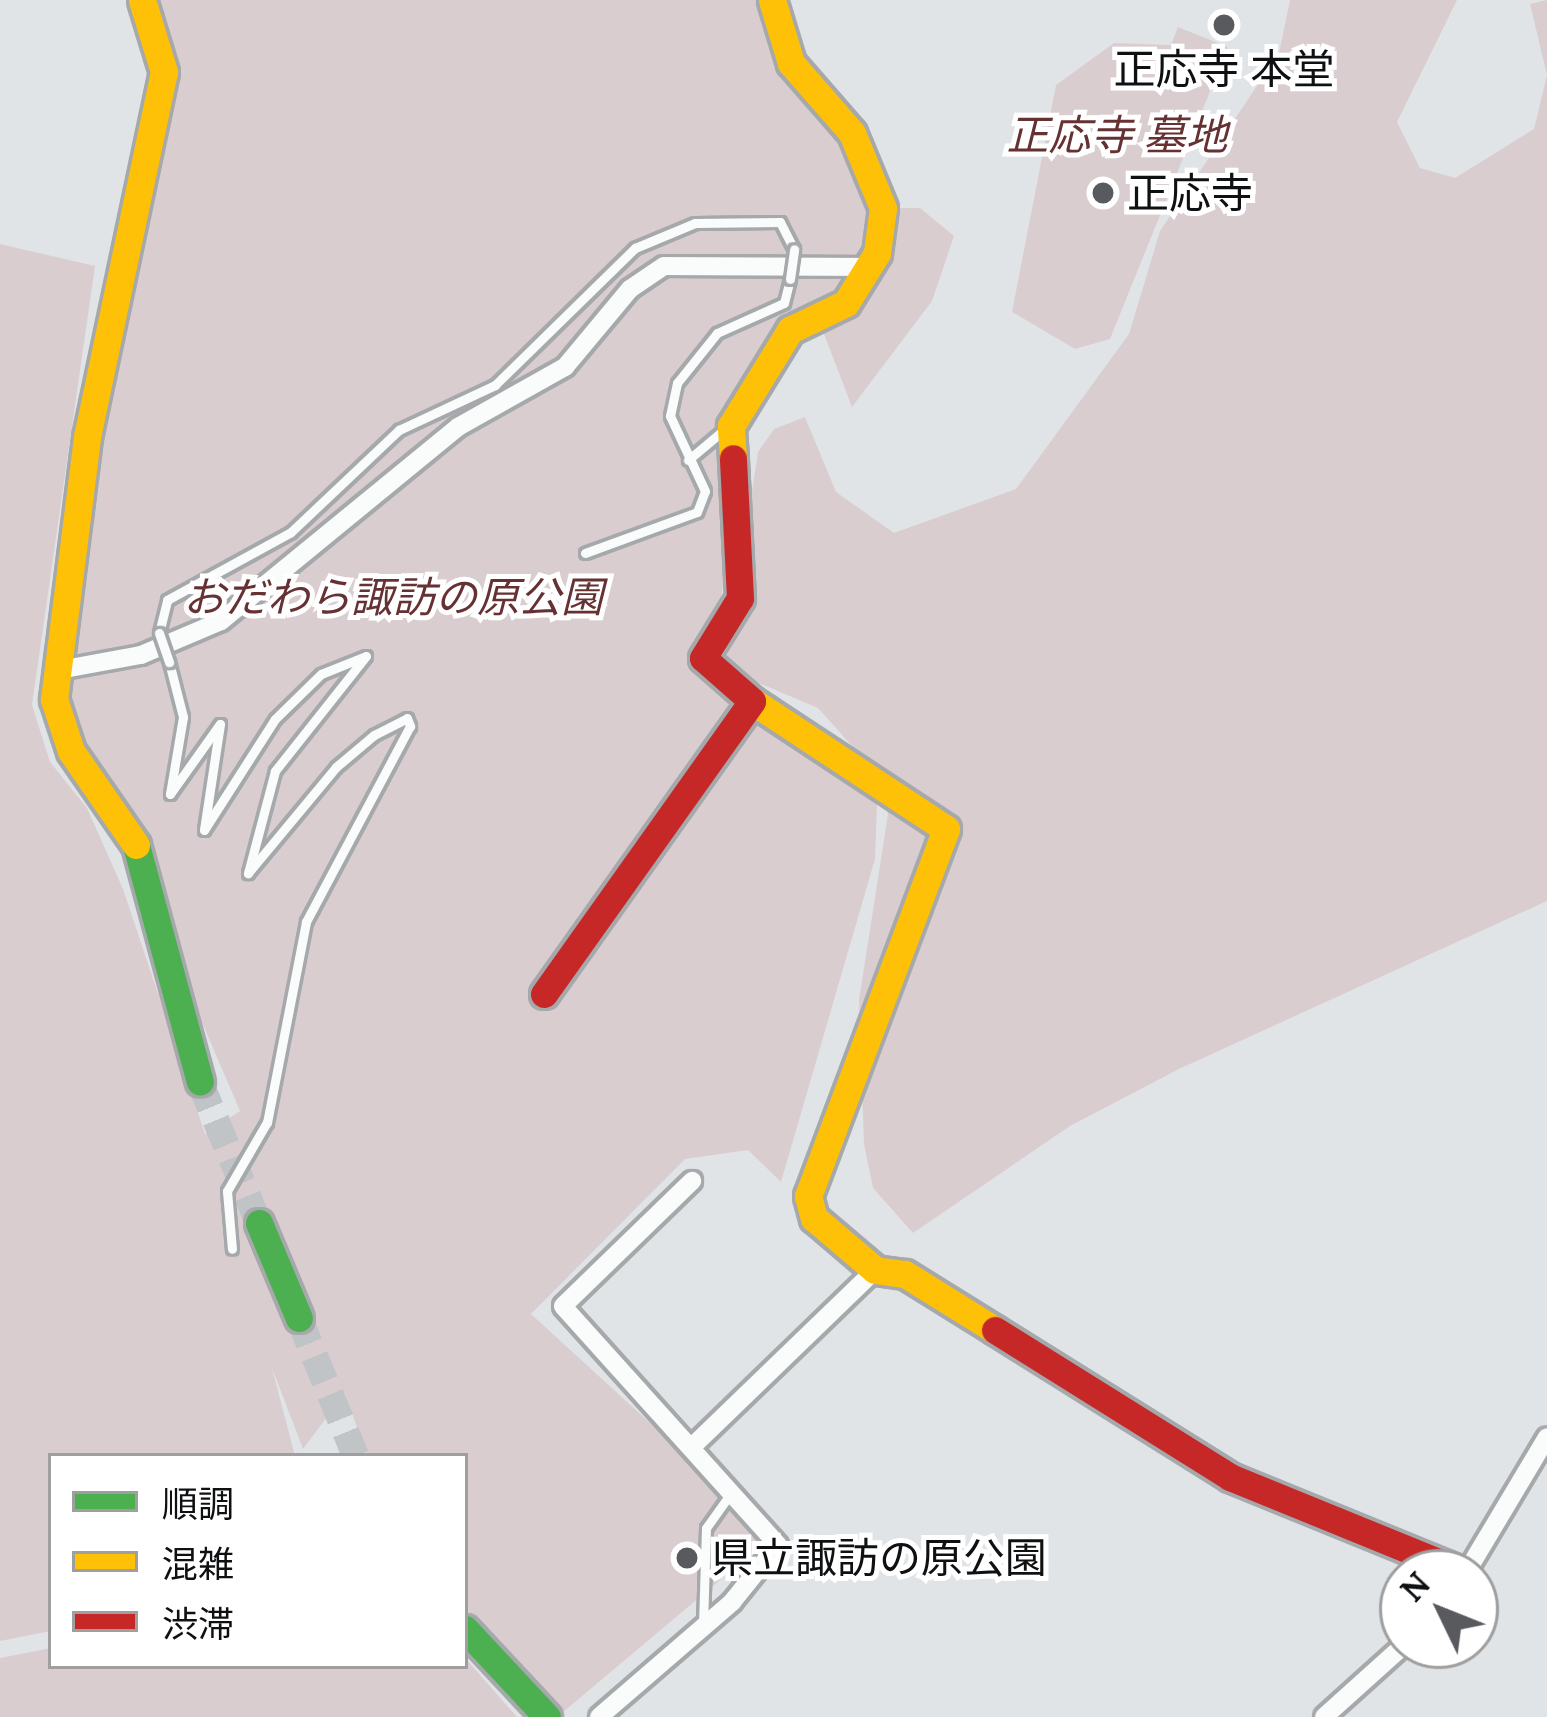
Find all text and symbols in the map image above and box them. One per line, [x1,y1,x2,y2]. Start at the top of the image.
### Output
marker: 正応寺 本堂 [1211,12,1237,38]
place label: 正応寺 本堂 [1113,44,1335,94]
park label: 正応寺 墓地 [1006,110,1228,160]
place label: 正応寺 [1127,168,1253,218]
marker: 正応寺 [1090,180,1116,206]
park label: おだわら諏訪の原公園 [183,572,603,622]
legend [48,1453,468,1669]
text: 順調 [162,1481,234,1527]
place label: 県立諏訪の原公園 [711,1533,1047,1583]
text: 混雑 [162,1541,234,1587]
marker: 県立諏訪の原公園 [674,1545,700,1571]
north arrow [1379,1549,1499,1669]
text: N [1391,1563,1439,1610]
text: 渋滞 [162,1601,234,1647]

